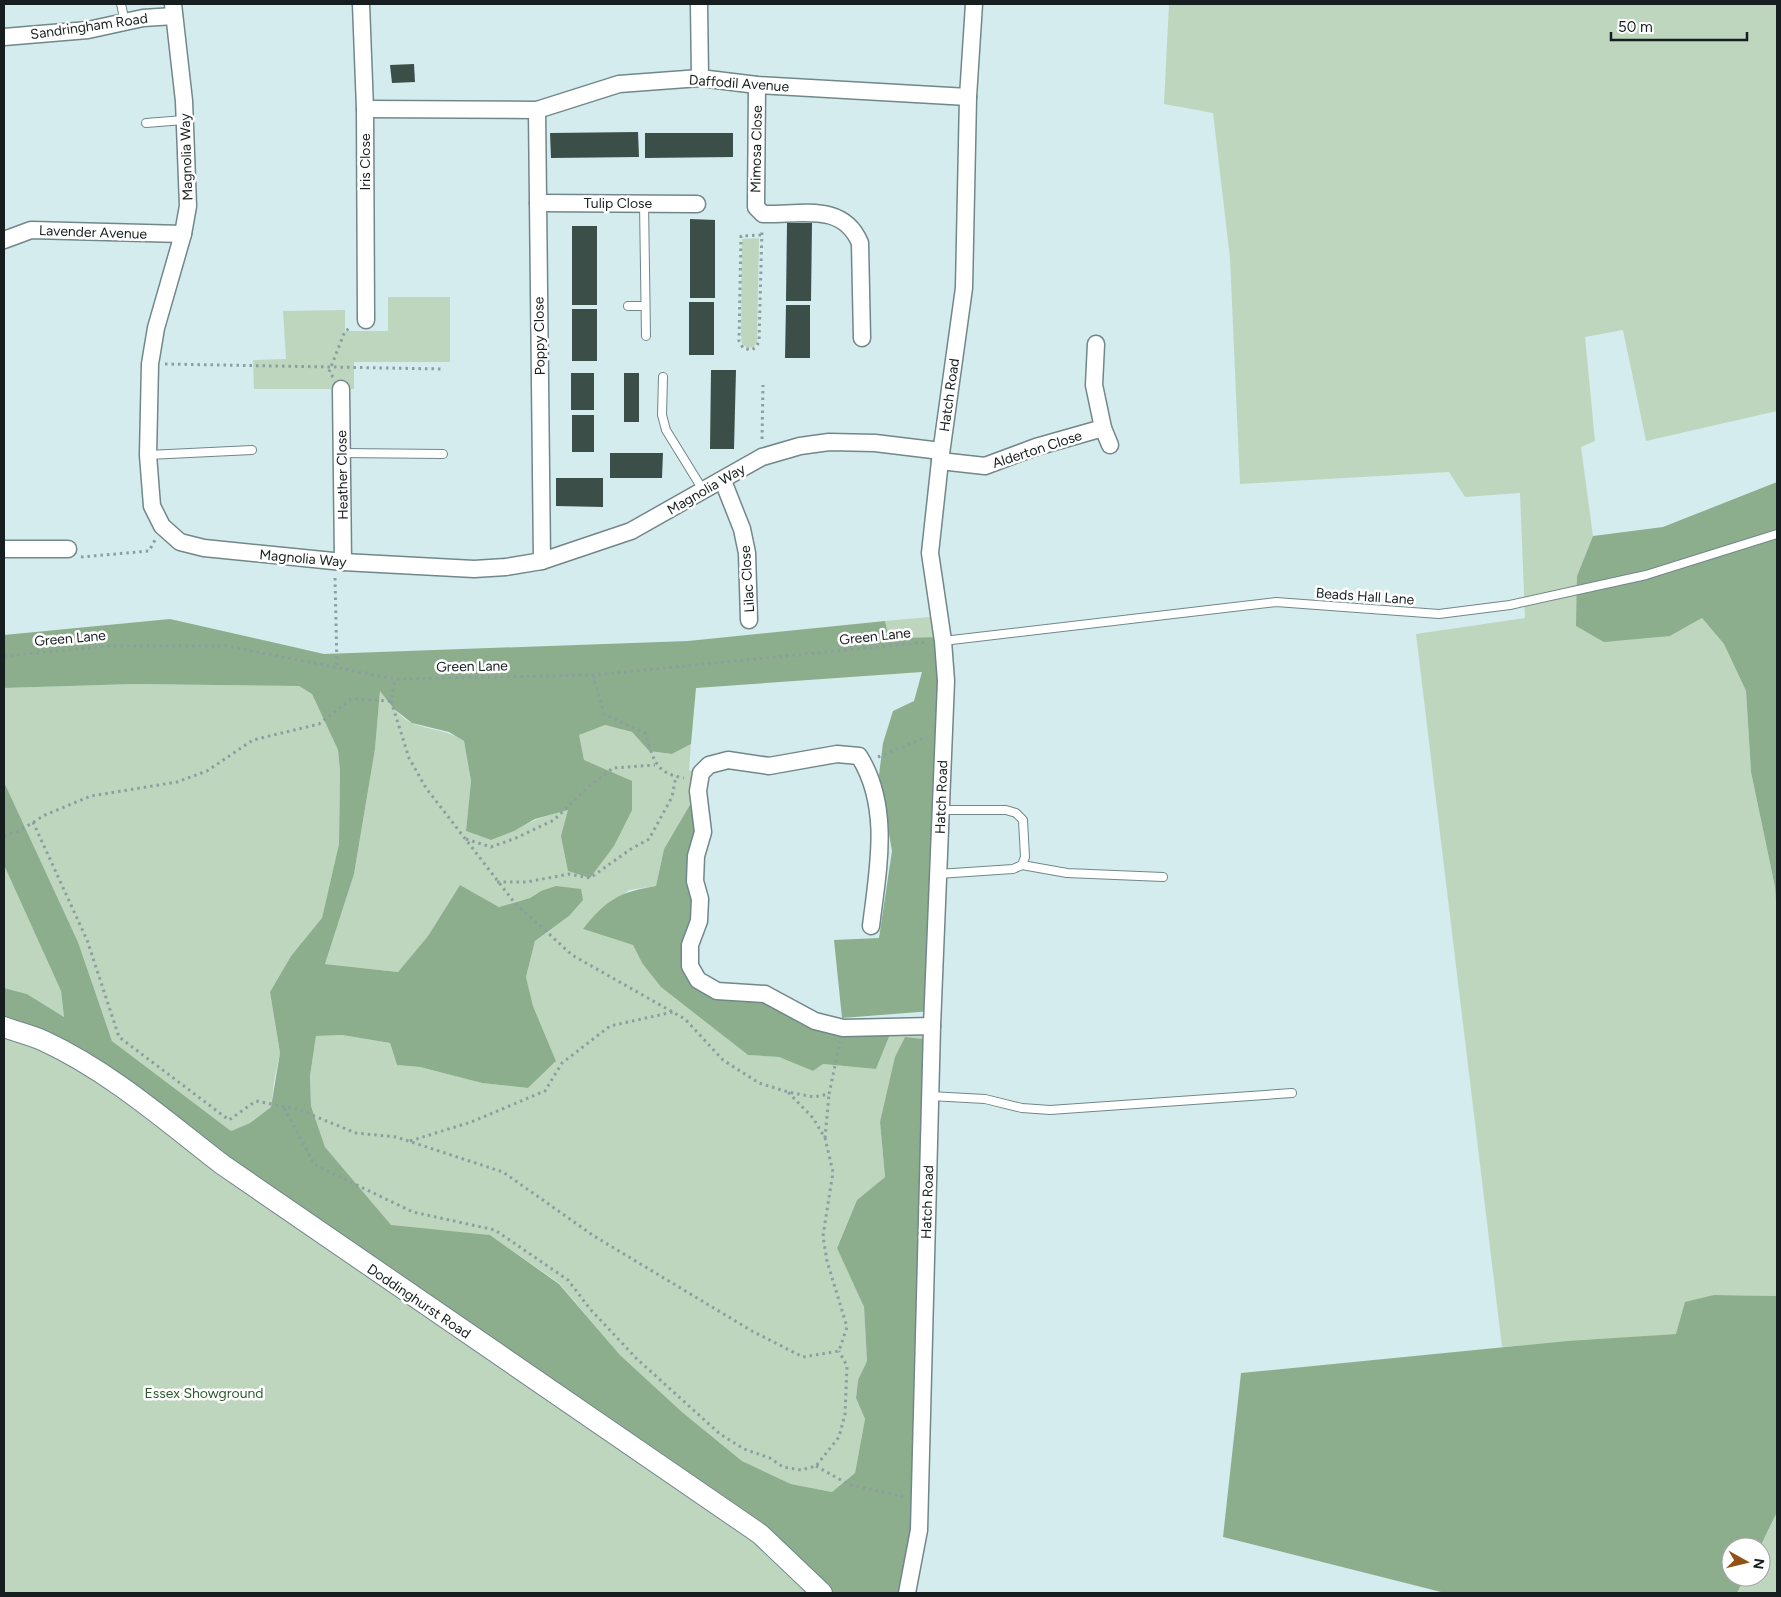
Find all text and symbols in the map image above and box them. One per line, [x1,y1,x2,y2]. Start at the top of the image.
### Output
street label: Sandringham Road [29,10,149,43]
scale bar [1611,10,1747,42]
text: 50 m [1618,18,1653,36]
street label: Daffodil Avenue [688,72,790,96]
street label: Mimosa Close [747,105,766,193]
street label: Magnolia Way [176,112,197,201]
street label: Iris Close [357,133,374,191]
street label: Tulip Close [584,195,653,212]
street label: Lavender Avenue [39,222,148,243]
street label: Poppy Close [530,296,549,376]
street label: Hatch Road [936,357,963,433]
street label: Alderton Close [990,427,1084,472]
street label: Heather Close [333,430,352,520]
street label: Magnolia Way [664,460,749,519]
street label: Lilac Close [737,544,758,613]
street label: Magnolia Way [259,546,348,571]
street label: Beads Hall Lane [1315,585,1415,608]
street label: Green Lane [838,624,912,649]
street label: Green Lane [34,627,107,650]
street label: Green Lane [436,657,508,676]
street label: Hatch Road [932,760,951,834]
street label: Hatch Road [918,1165,937,1239]
street label: Doddinghurst Road [364,1260,474,1342]
park label: Essex Showground [144,1385,264,1402]
north arrow [1721,1537,1771,1587]
text: N [1749,1557,1768,1570]

